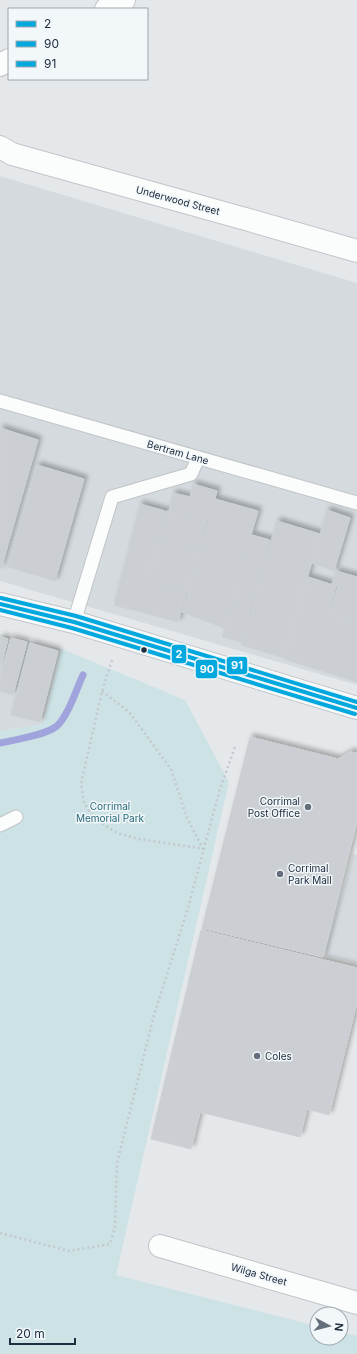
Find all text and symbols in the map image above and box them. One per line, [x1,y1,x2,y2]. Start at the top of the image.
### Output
legend [8,8,148,80]
text: 2 [44,16,51,31]
text: 90 [44,36,59,51]
text: 91 [44,56,56,71]
street label: Underwood Street [135,183,222,217]
street label: Bertram Lane [146,437,210,467]
line badge: 2 [171,644,187,664]
unlabelled marker [139,645,149,655]
text: 2 [176,647,183,661]
line badge: 91 [226,656,248,675]
text: 91 [231,658,243,672]
line badge: 90 [195,659,218,679]
text: 90 [200,662,214,676]
place label: Corrimal Post Office [248,795,300,819]
park label: Corrimal Memorial Park [76,800,145,824]
marker: Corrimal Post Office [303,802,313,812]
place label: Corrimal Park Mall [288,862,332,886]
marker: Corrimal Park Mall [275,869,285,879]
place label: Coles [265,1050,292,1062]
marker: Coles [252,1051,262,1061]
street label: Wilga Street [230,1260,289,1288]
north arrow [309,1306,349,1346]
scale bar [10,1320,75,1346]
text: N [331,1322,346,1332]
text: 20 m [16,1326,45,1341]

